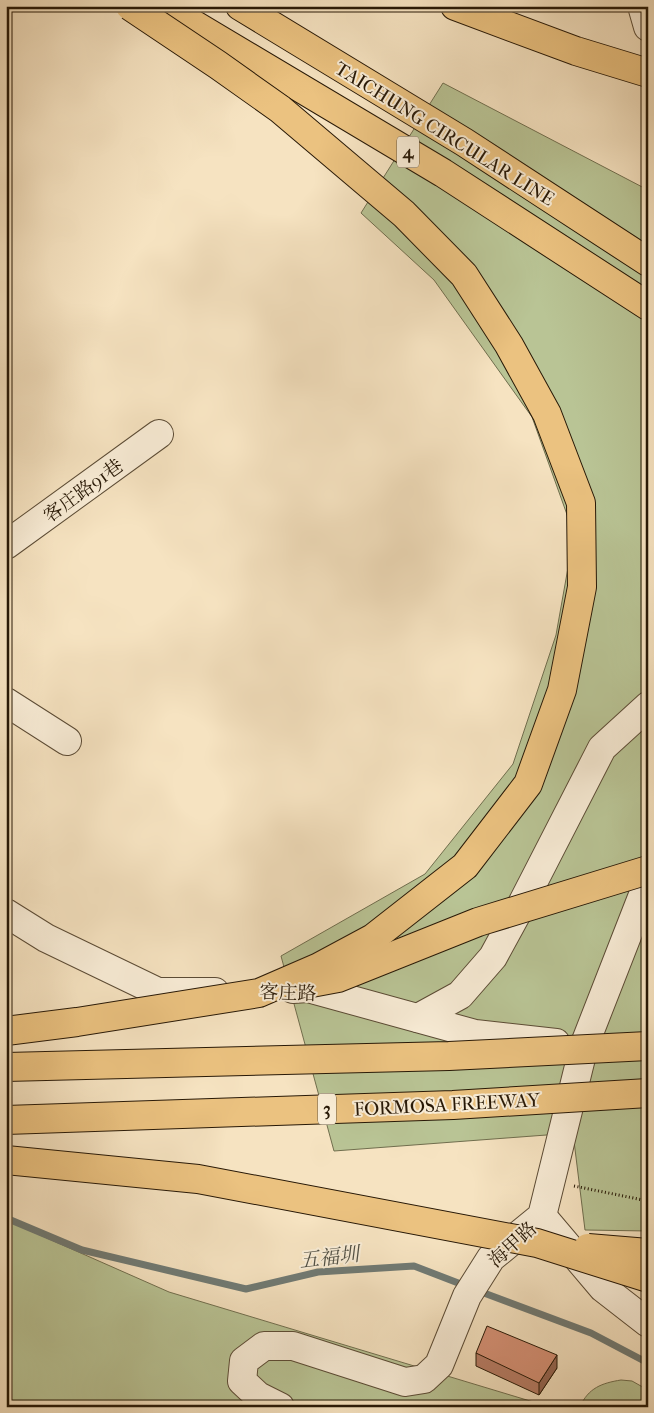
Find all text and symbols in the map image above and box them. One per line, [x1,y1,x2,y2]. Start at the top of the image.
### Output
street label: TAICHUNG CIRCULAR LINE [331,57,558,211]
road number: 4 [397,136,419,168]
street label: 客庄路91巷 [40,455,128,527]
street label: 客庄路 [259,981,317,1005]
street label: FORMOSA FREEWAY [353,1089,542,1121]
road number: 3 [318,1094,336,1124]
street label: 海甲路 [484,1217,541,1272]
water label: 五福圳 [298,1242,363,1273]

